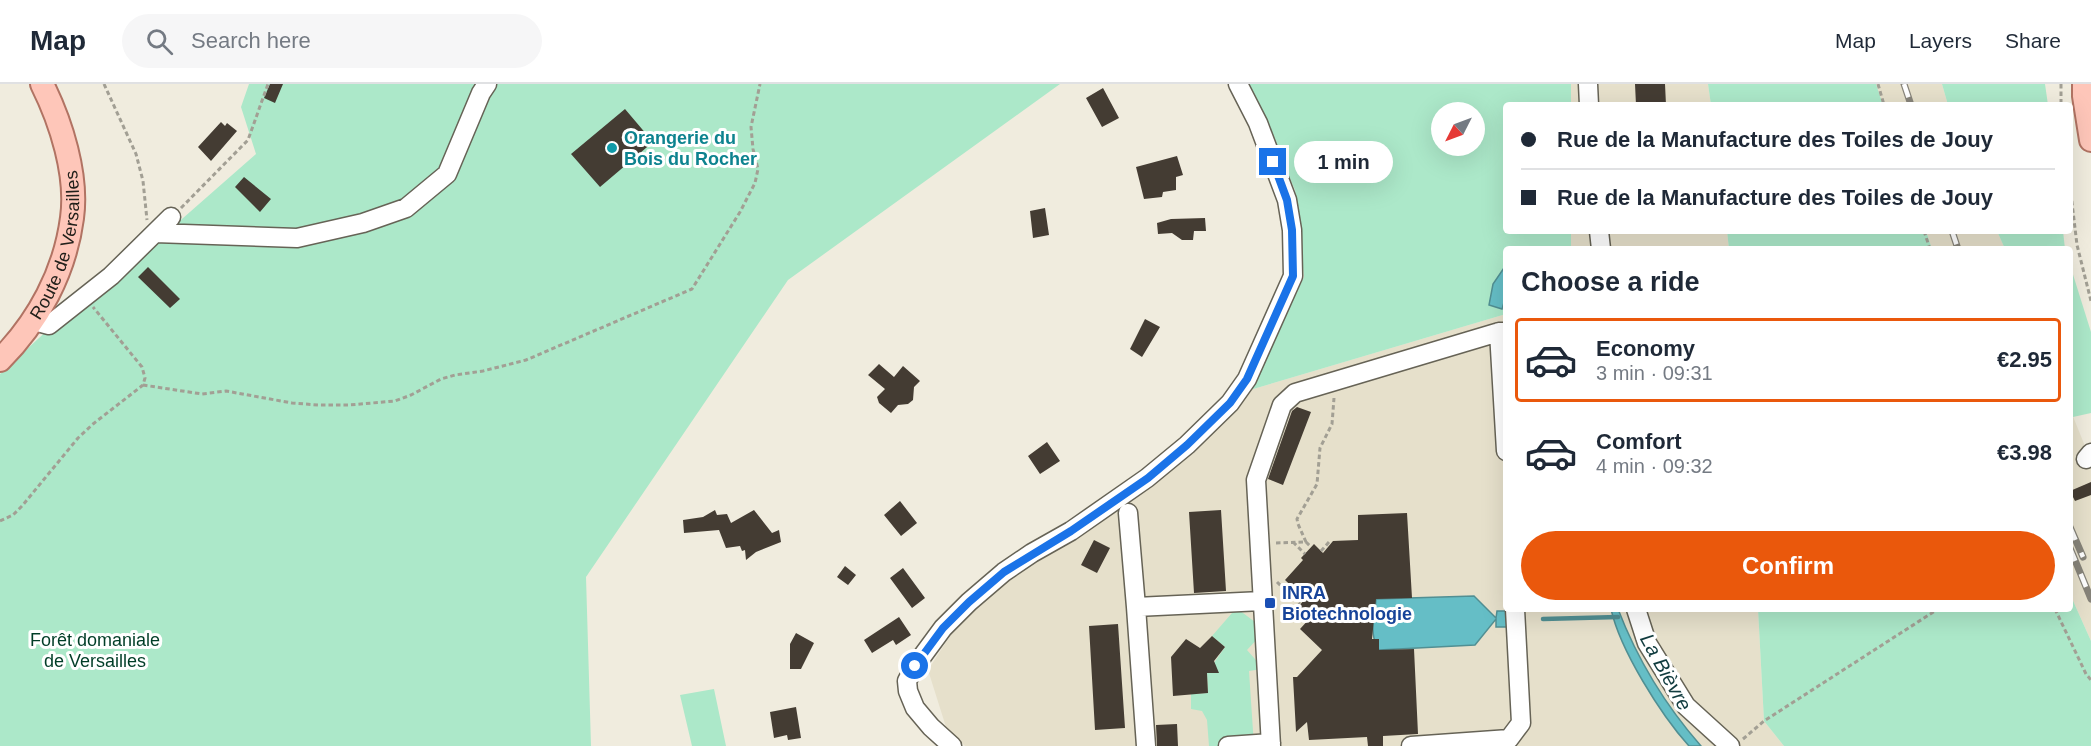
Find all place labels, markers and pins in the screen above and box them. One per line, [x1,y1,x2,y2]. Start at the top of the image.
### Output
place label: Orangerie du Bois du Rocher [624,128,757,169]
marker: Orangerie du Bois du Rocher [605,141,619,155]
place label: INRA Biotechnologie [1282,583,1412,624]
marker: INRA Biotechnologie [1263,596,1277,610]

